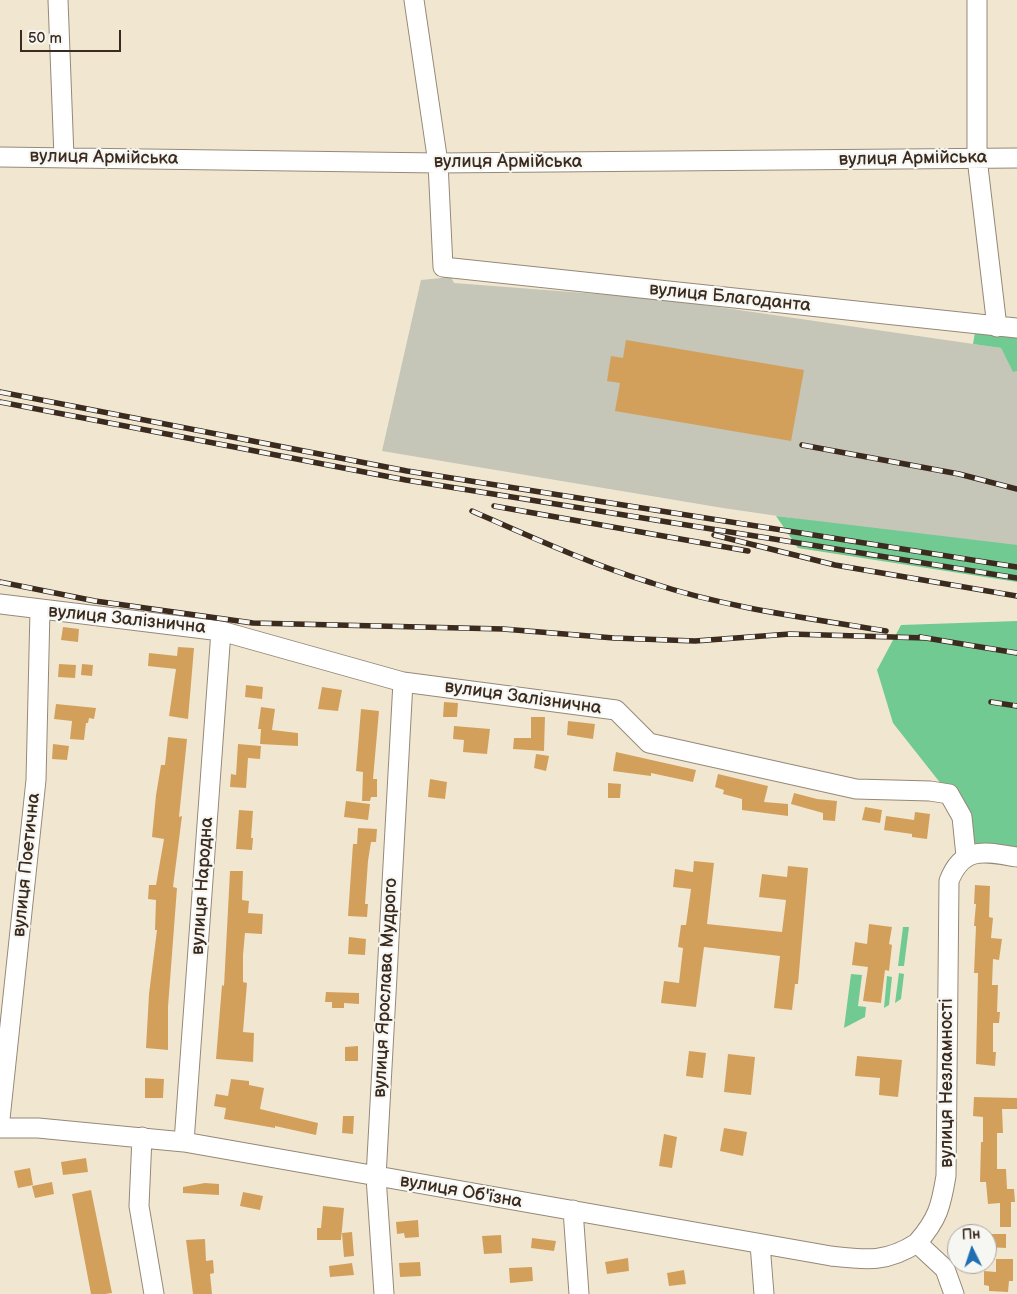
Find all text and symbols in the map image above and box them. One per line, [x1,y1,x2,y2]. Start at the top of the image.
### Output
scale bar [22,20,124,52]
text: 50 m [28,29,62,48]
street label: вулиця Армійська [29,146,179,170]
street label: вулиця Армійська [838,147,988,171]
street label: вулиця Армійська [434,151,582,173]
street label: вулиця Благоданта [648,279,812,317]
street label: вулиця Залізнична [47,601,207,639]
street label: вулиця Залізнична [443,676,603,720]
street label: вулиця Поетична [9,792,45,938]
street label: вулиця Народна [187,816,219,956]
street label: вулиця Ярослава Мудрого [369,878,403,1098]
street label: вулиця Незламності [936,998,958,1168]
street label: вулиця Об'їзна [398,1171,524,1213]
north arrow [947,1224,997,1274]
text: Пн [961,1225,981,1244]

